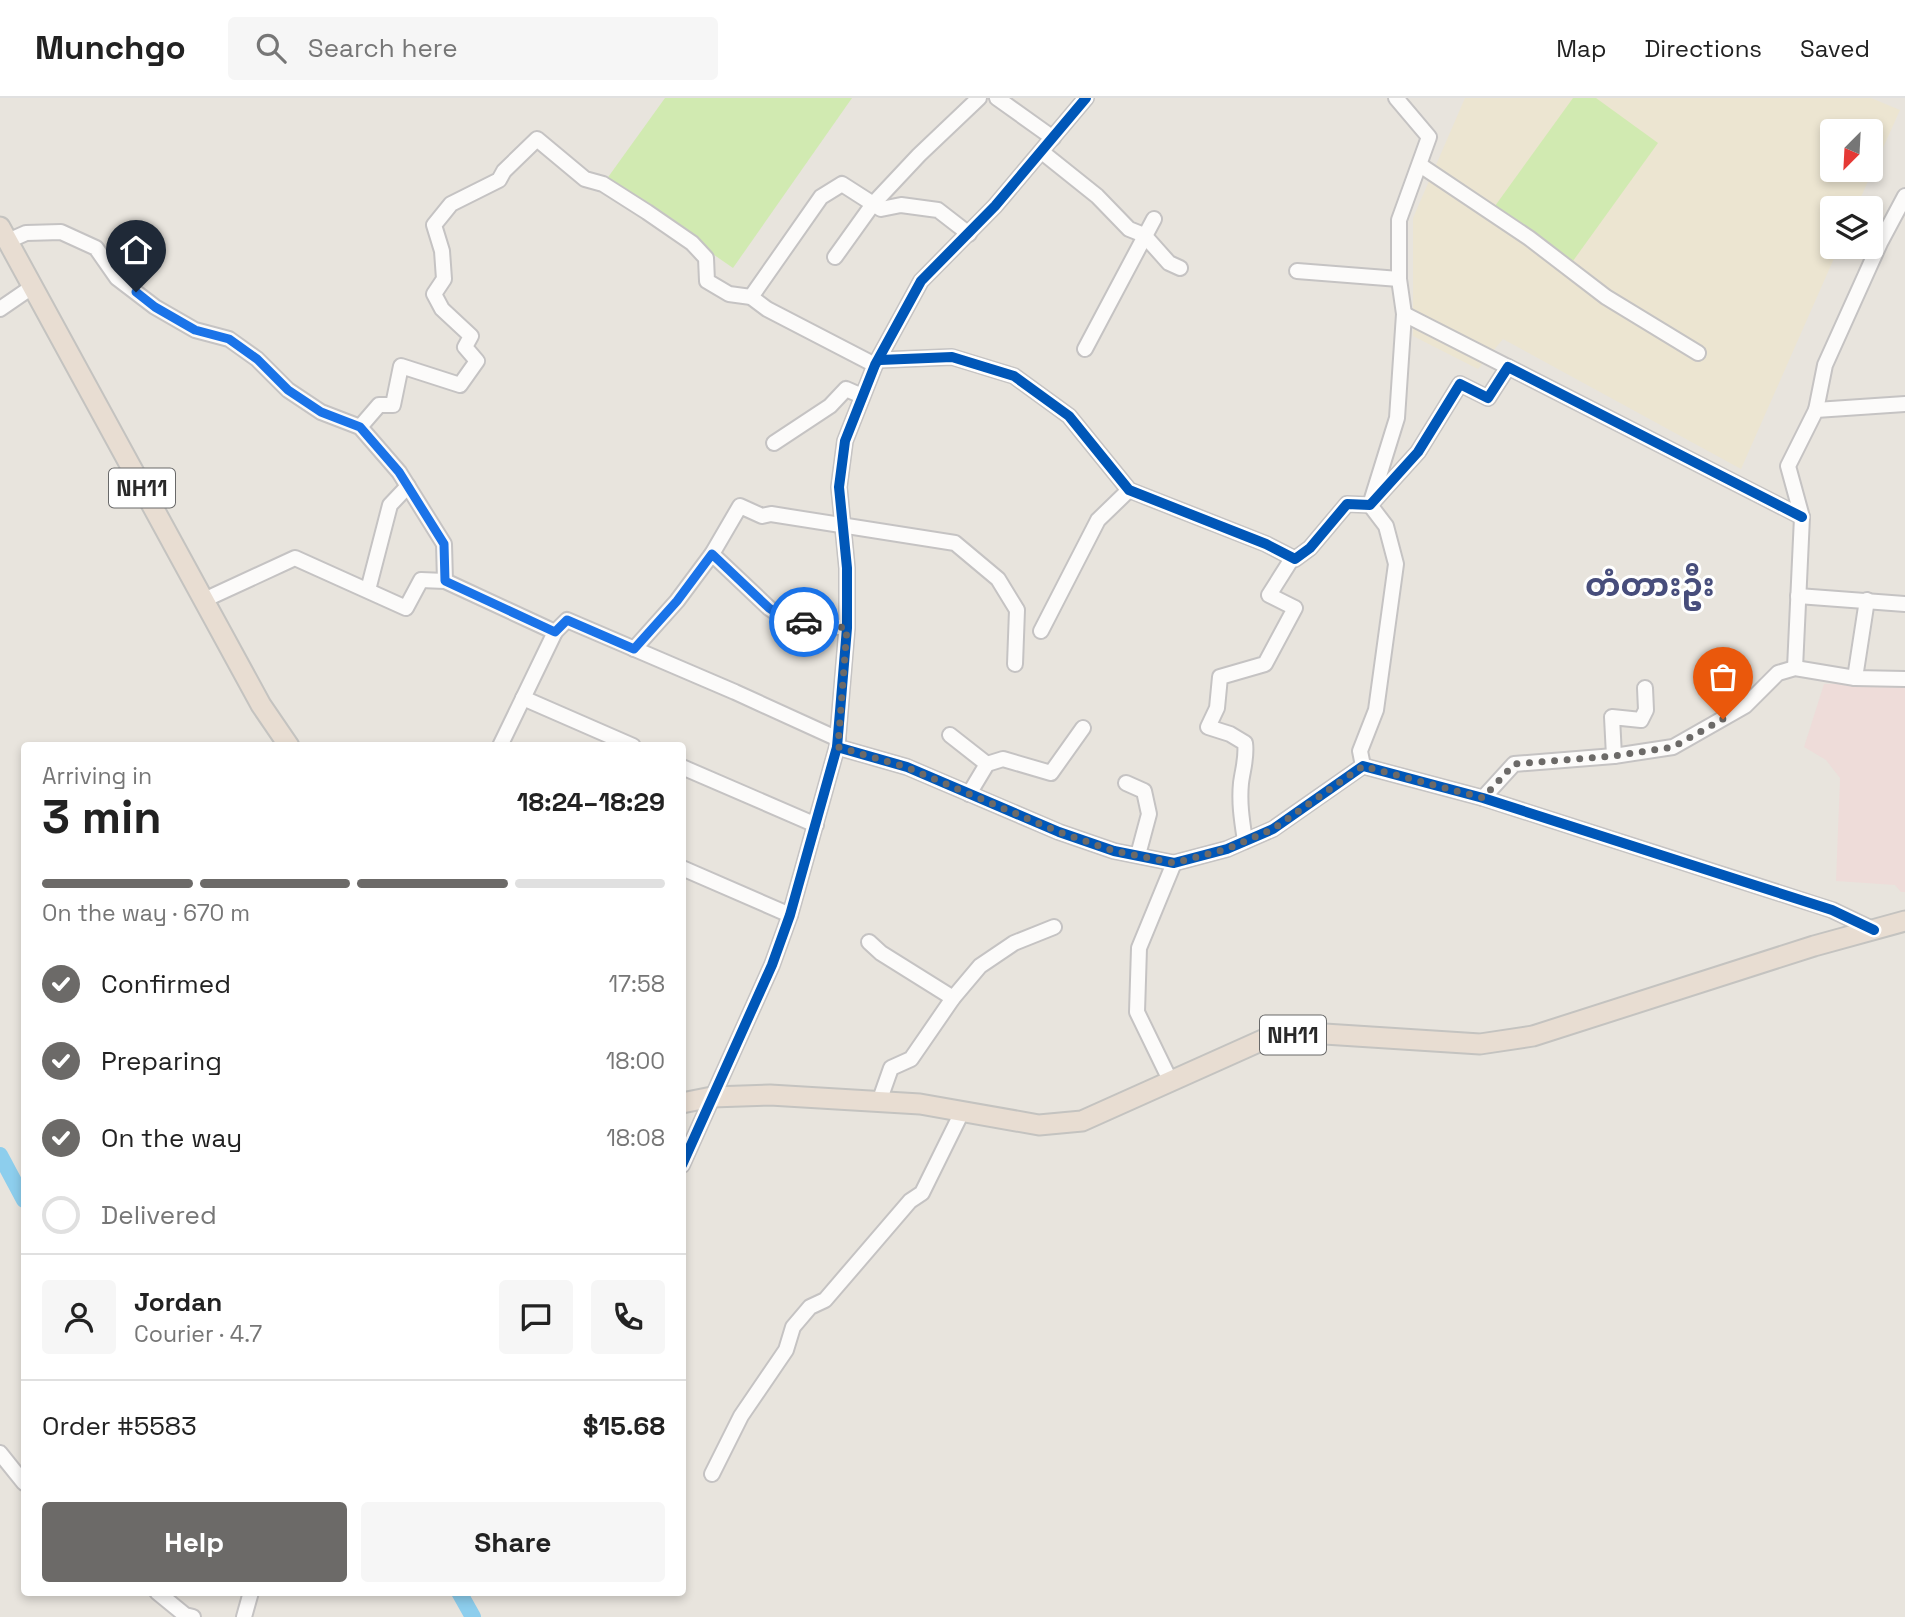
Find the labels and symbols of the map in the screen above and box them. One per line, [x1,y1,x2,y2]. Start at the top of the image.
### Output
north arrow [1820,119,1883,182]
pin [106,220,166,292]
road number: NH11 [109,468,175,508]
district label: တံတားဦး [1585,563,1715,611]
courier [769,587,839,657]
pin [1693,647,1753,719]
road number: NH11 [1260,1016,1326,1054]

